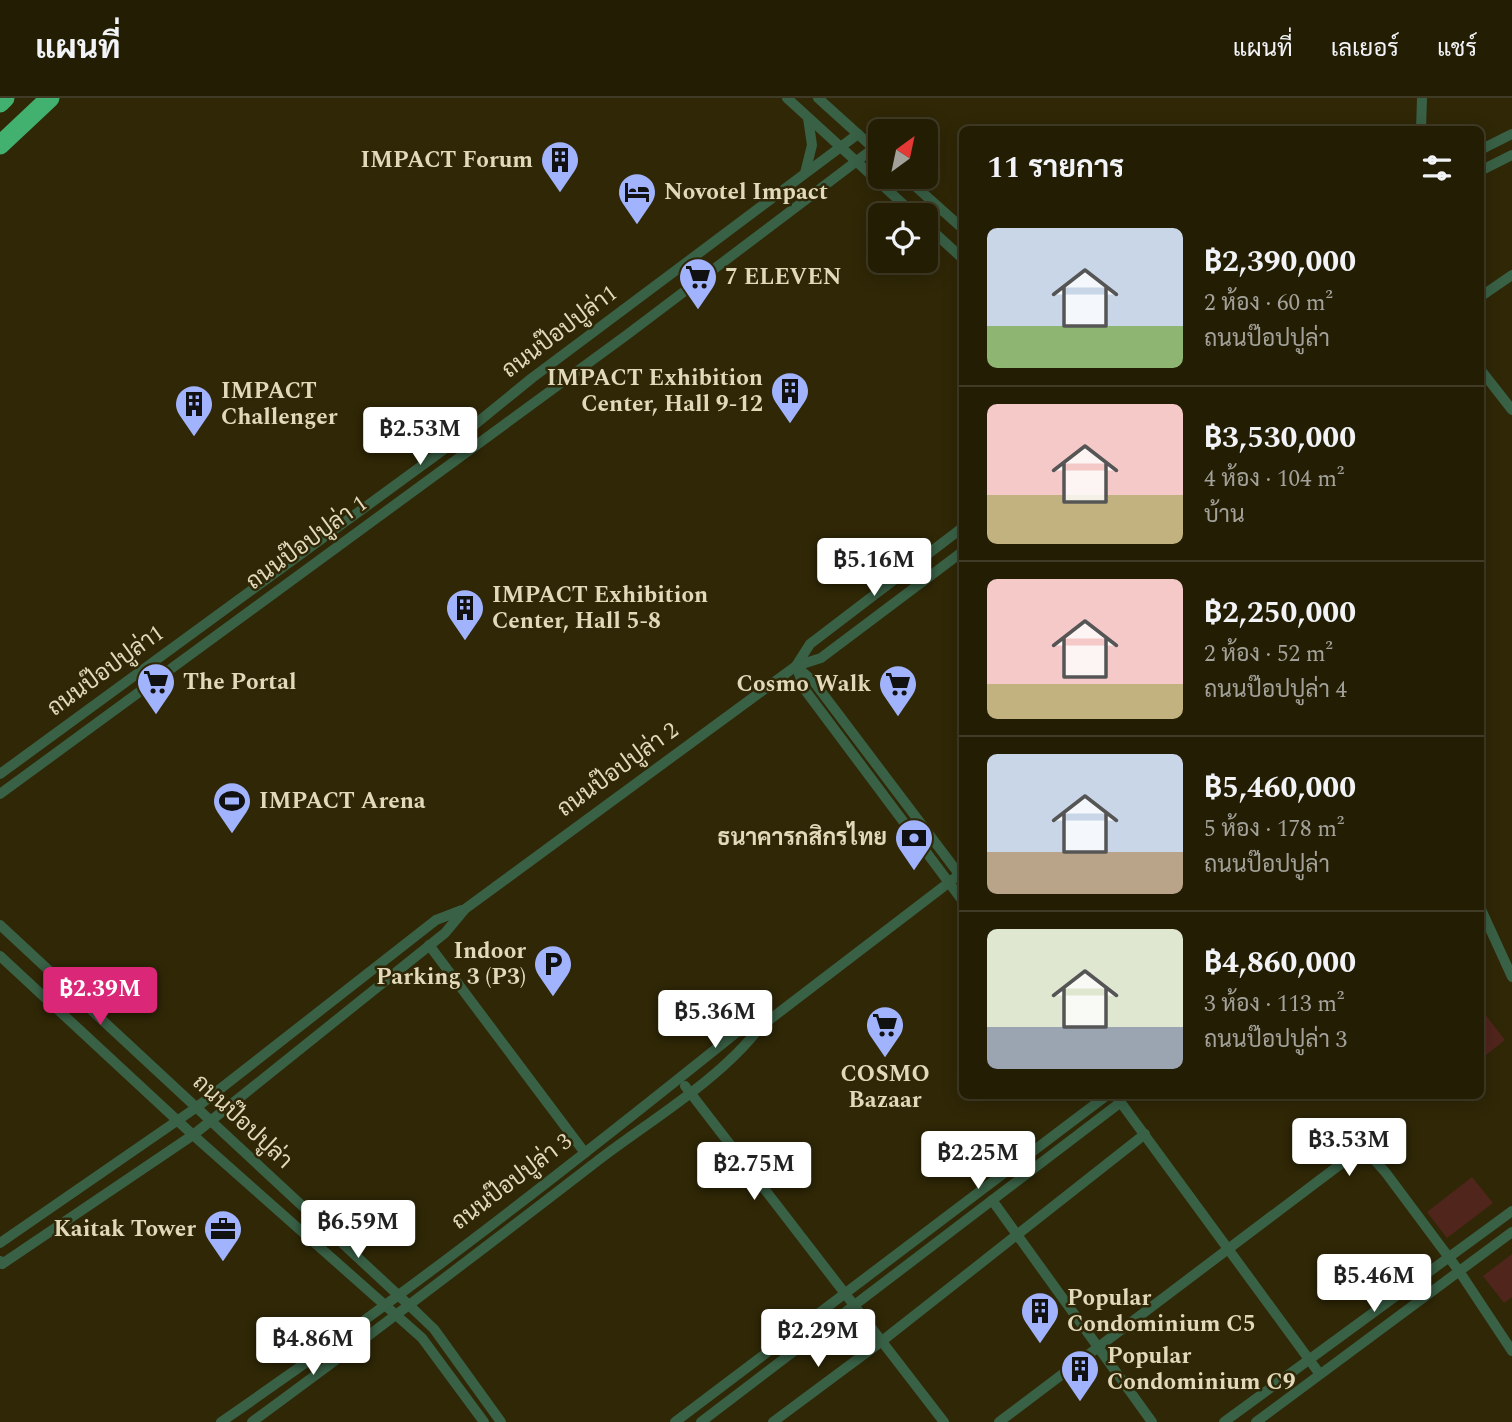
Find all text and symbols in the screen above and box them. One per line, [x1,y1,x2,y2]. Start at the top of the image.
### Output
text: แผนที่ [35,23,121,73]
text: แผนที่ [1233,31,1293,67]
text: เลเยอร์ [1331,31,1399,67]
text: แชร์ [1437,31,1477,67]
north arrow [868,119,938,189]
map controls [868,119,938,273]
building icon: IMPACT Forum [539,139,581,194]
place label: IMPACT Forum [361,143,533,178]
text: 11 รายการ [987,145,1124,191]
icon: filters [1418,149,1456,187]
hotel icon: Novotel Impact [616,171,658,226]
place label: Novotel Impact [664,175,828,210]
button: locate [868,203,938,273]
text: ฿2,390,000 [1204,239,1356,285]
supermarket icon: 7 ELEVEN [677,256,719,311]
icon: home [1043,256,1127,340]
place label: 7 ELEVEN [725,260,842,295]
street label: ถนนป๊อปปูล่า1 [495,277,625,387]
text: 2 ห้อง · 60 m² [1204,286,1333,321]
text: ถนนป๊อปปูล่า [1204,322,1330,357]
place label: IMPACT Exhibition Center, Hall 9-12 [547,361,763,422]
building icon: IMPACT Exhibition Center, Hall 9-12 [769,370,811,425]
place label: IMPACT Challenger [221,374,338,435]
building icon: IMPACT Challenger [173,383,215,438]
pin: ฿2.53M [363,408,477,467]
text: ฿2.53M [379,412,461,447]
text: ฿3,530,000 [1204,415,1356,461]
icon: home [1043,432,1127,516]
text: 4 ห้อง · 104 m² [1204,462,1344,497]
street label: ถนนป๊อปปูล่า 1 [239,487,375,599]
text: บ้าน [1204,498,1245,533]
pin: ฿5.16M [817,538,931,598]
text: ฿5.16M [833,543,915,578]
place label: IMPACT Exhibition Center, Hall 5-8 [492,578,708,639]
building icon: IMPACT Exhibition Center, Hall 5-8 [444,587,486,642]
text: ฿2,250,000 [1204,590,1356,636]
icon: home [1043,607,1127,691]
street label: ถนนป๊อปปูล่า1 [40,616,172,726]
text: 2 ห้อง · 52 m² [1204,637,1333,672]
supermarket icon: The Portal [135,661,177,716]
supermarket icon: Cosmo Walk [877,663,919,718]
place label: The Portal [183,665,296,700]
place label: Cosmo Walk [737,667,871,702]
text: ถนนป๊อปปูล่า 4 [1204,673,1347,708]
street label: ถนนป๊อปปูล่า 2 [550,714,686,826]
text: ฿5,460,000 [1204,765,1356,811]
sports icon: IMPACT Arena [211,780,253,835]
icon: home [1043,782,1127,866]
place label: IMPACT Arena [259,784,426,819]
text: 5 ห้อง · 178 m² [1204,812,1344,847]
bank icon: ธนาคารกสิกรไทย [893,817,935,872]
place label: ธนาคารกสิกรไทย [717,821,887,856]
text: ถนนป๊อปปูล่า [1204,848,1330,883]
place label: Indoor Parking 3 (P3) [376,934,526,995]
text: ฿4,860,000 [1204,940,1356,986]
parking icon: Indoor Parking 3 (P3) [532,943,574,998]
icon: home [1043,957,1127,1041]
pin: ฿2.39M [43,968,157,1027]
text: ฿2.39M [59,972,141,1007]
text: 3 ห้อง · 113 m² [1204,987,1344,1022]
pin: ฿5.36M [658,990,772,1050]
text: ฿5.36M [674,995,756,1030]
supermarket icon: COSMO Bazaar [864,1004,906,1059]
text: ถนนป๊อปปูล่า 3 [1204,1023,1347,1058]
place label: COSMO Bazaar [840,1057,930,1118]
street label: ถนนป๊อปปูล่า [184,1066,300,1178]
pin: ฿3.53M [1292,1118,1406,1178]
text: ฿3.53M [1308,1123,1390,1158]
street label: ถนนป๊อปปูล่า 3 [444,1125,580,1239]
pin: ฿2.25M [921,1132,1035,1191]
text: ฿2.25M [937,1136,1019,1171]
pin: ฿2.75M [697,1142,811,1202]
text: ฿2.75M [713,1147,795,1182]
pin: ฿6.59M [301,1200,415,1260]
text: ฿6.59M [317,1205,399,1240]
office icon: Kaitak Tower [202,1208,244,1263]
place label: Kaitak Tower [53,1212,196,1247]
pin: ฿5.46M [1317,1254,1431,1314]
text: ฿5.46M [1333,1259,1415,1294]
place label: Popular Condominium C5 [1067,1281,1256,1342]
building icon: Popular Condominium C5 [1019,1290,1061,1345]
pin: ฿2.29M [761,1310,875,1369]
text: ฿2.29M [777,1314,859,1349]
pin: ฿4.86M [256,1318,370,1377]
text: ฿4.86M [272,1322,354,1357]
place label: Popular Condominium C9 [1107,1339,1296,1400]
building icon: Popular Condominium C9 [1059,1348,1101,1403]

